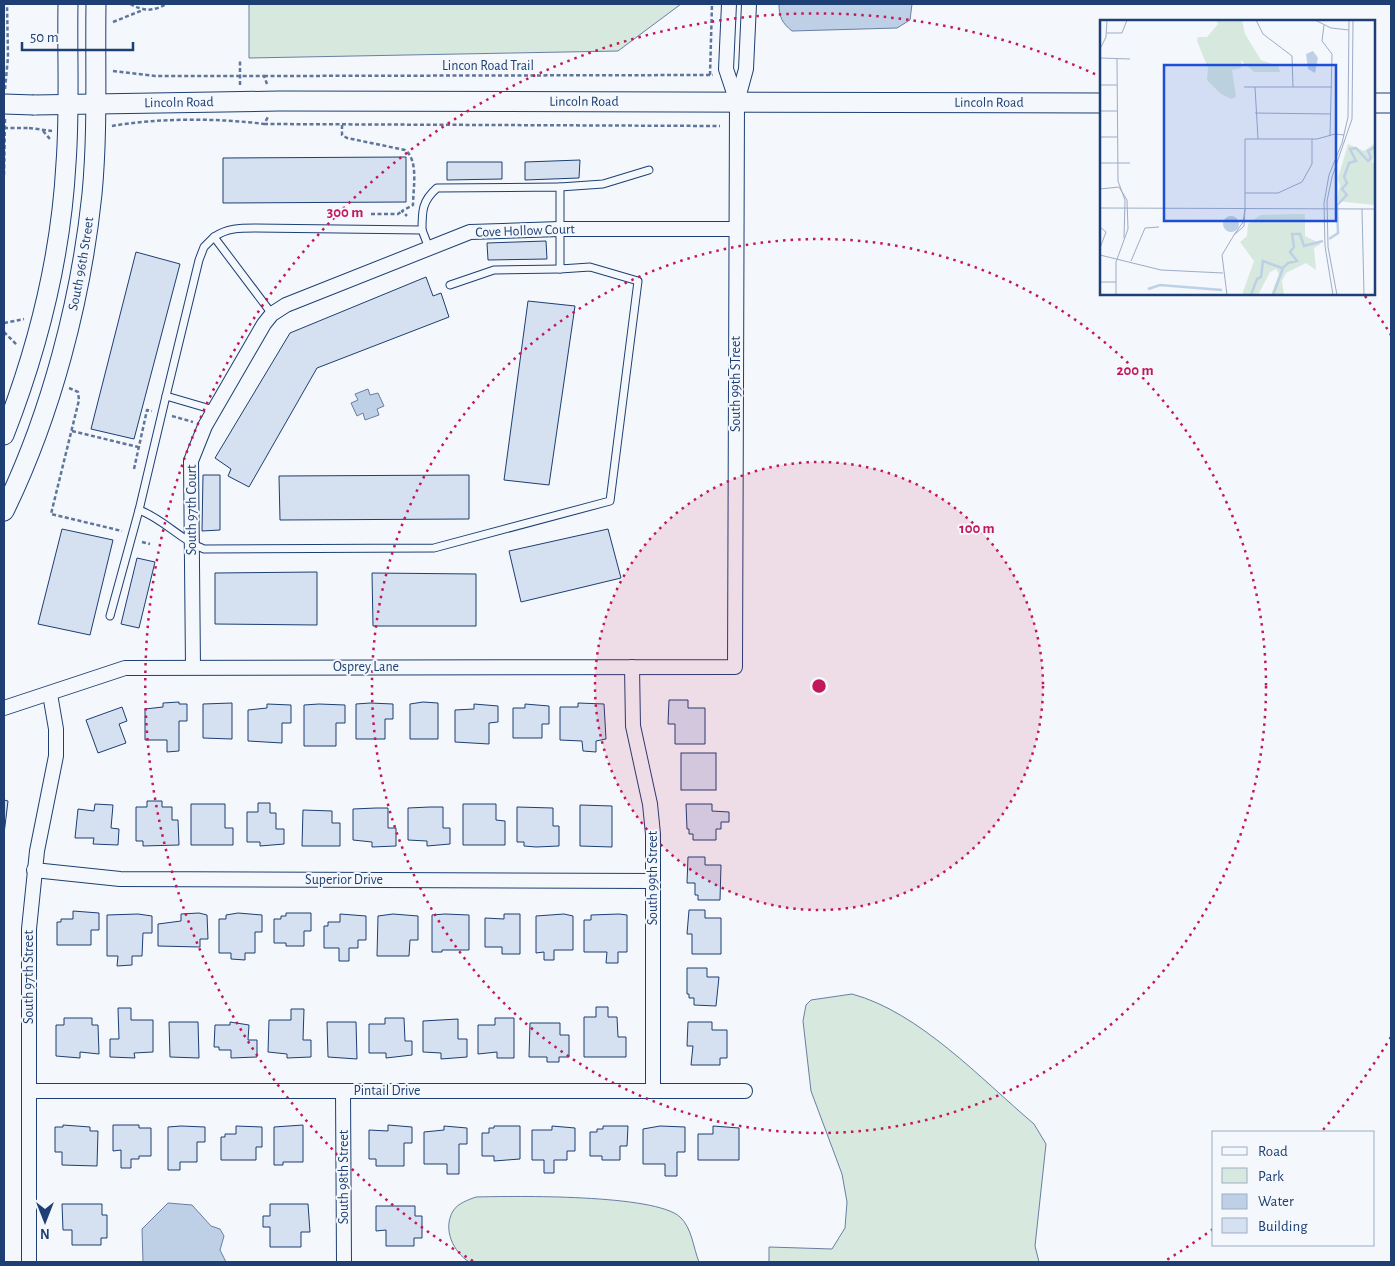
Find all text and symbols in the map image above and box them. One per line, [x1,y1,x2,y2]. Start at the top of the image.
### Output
scale bar [22,20,134,52]
inset map [1100,20,1375,295]
text: 50 m [30,30,59,45]
street label: Lincon Road Trail [442,59,534,73]
street label: Lincoln Road [144,95,214,110]
street label: Lincoln Road [549,95,619,109]
street label: Lincoln Road [954,96,1024,110]
text: 300 m [327,205,363,220]
street label: South 96th Street [66,216,96,312]
street label: Cove Hollow Court [475,222,576,240]
street label: South 99th STreet [729,336,743,432]
text: 200 m [1116,363,1154,378]
street label: South 97th Court [185,464,199,555]
text: 100 m [959,521,995,536]
street label: Osprey Lane [333,660,399,674]
centre of rings [810,677,828,695]
street label: South 99th Street [646,830,660,925]
street label: Superior Drive [305,873,383,887]
street label: South 97th Street [22,930,36,1024]
street label: Pintail Drive [353,1084,421,1098]
street label: South 98th Street [337,1129,351,1224]
legend [1212,1131,1375,1246]
text: Road [1258,1144,1288,1159]
text: Park [1258,1169,1284,1184]
text: Water [1258,1194,1294,1209]
north arrow [20,1196,70,1246]
text: Building [1258,1219,1308,1234]
text: N [40,1226,50,1240]

